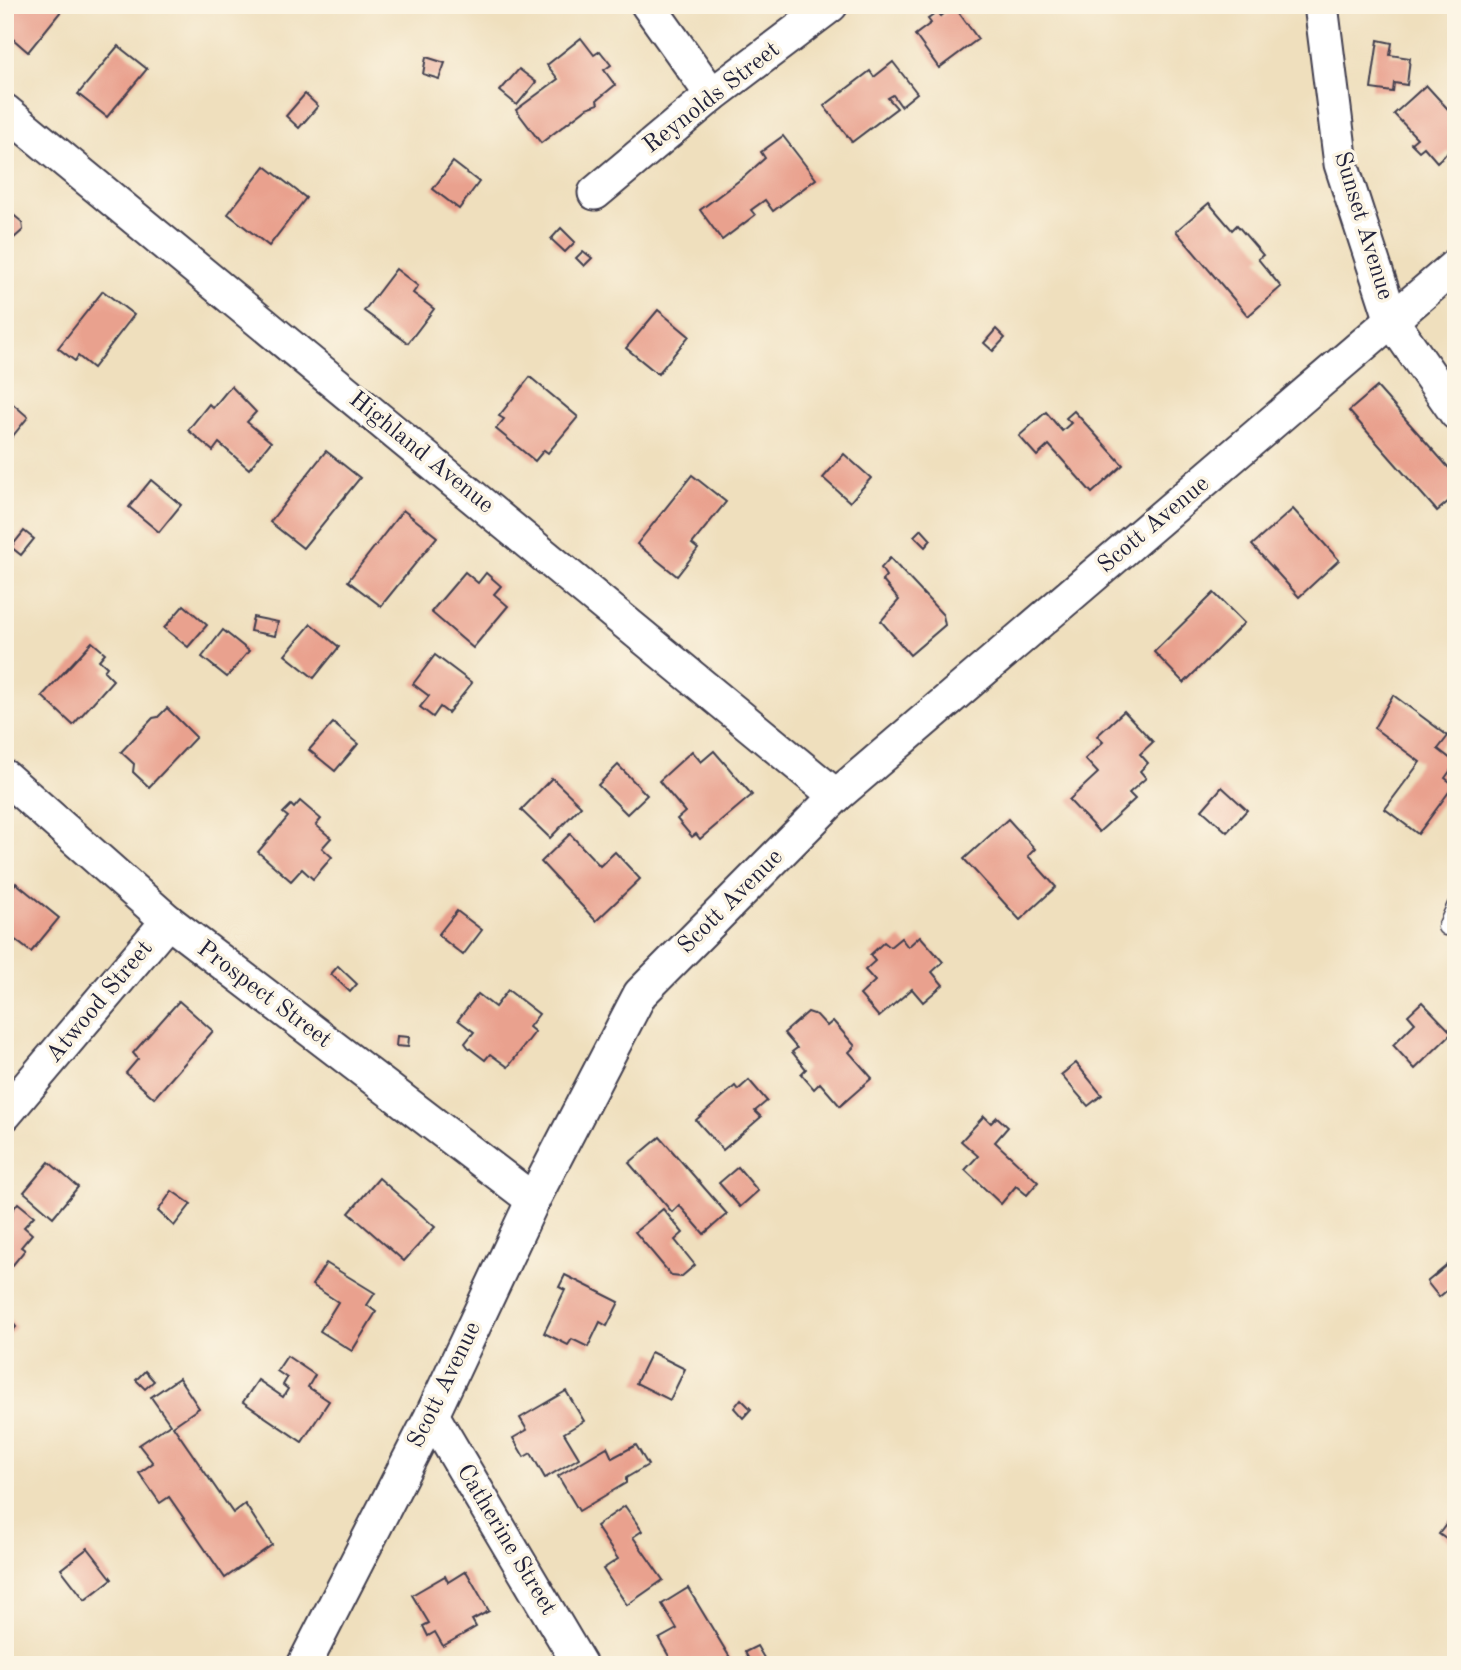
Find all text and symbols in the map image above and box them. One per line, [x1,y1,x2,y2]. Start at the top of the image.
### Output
street label: Reynolds Street [639,38,785,158]
street label: Sunset Avenue [1329,149,1397,303]
street label: Highland Avenue [344,388,498,518]
street label: Scott Avenue [1094,472,1214,578]
street label: Scott Avenue [674,845,788,959]
street label: Atwood Street [42,936,158,1068]
street label: Prospect Street [192,937,336,1053]
street label: Scott Avenue [404,1318,486,1452]
street label: Catherine Street [452,1460,560,1620]

